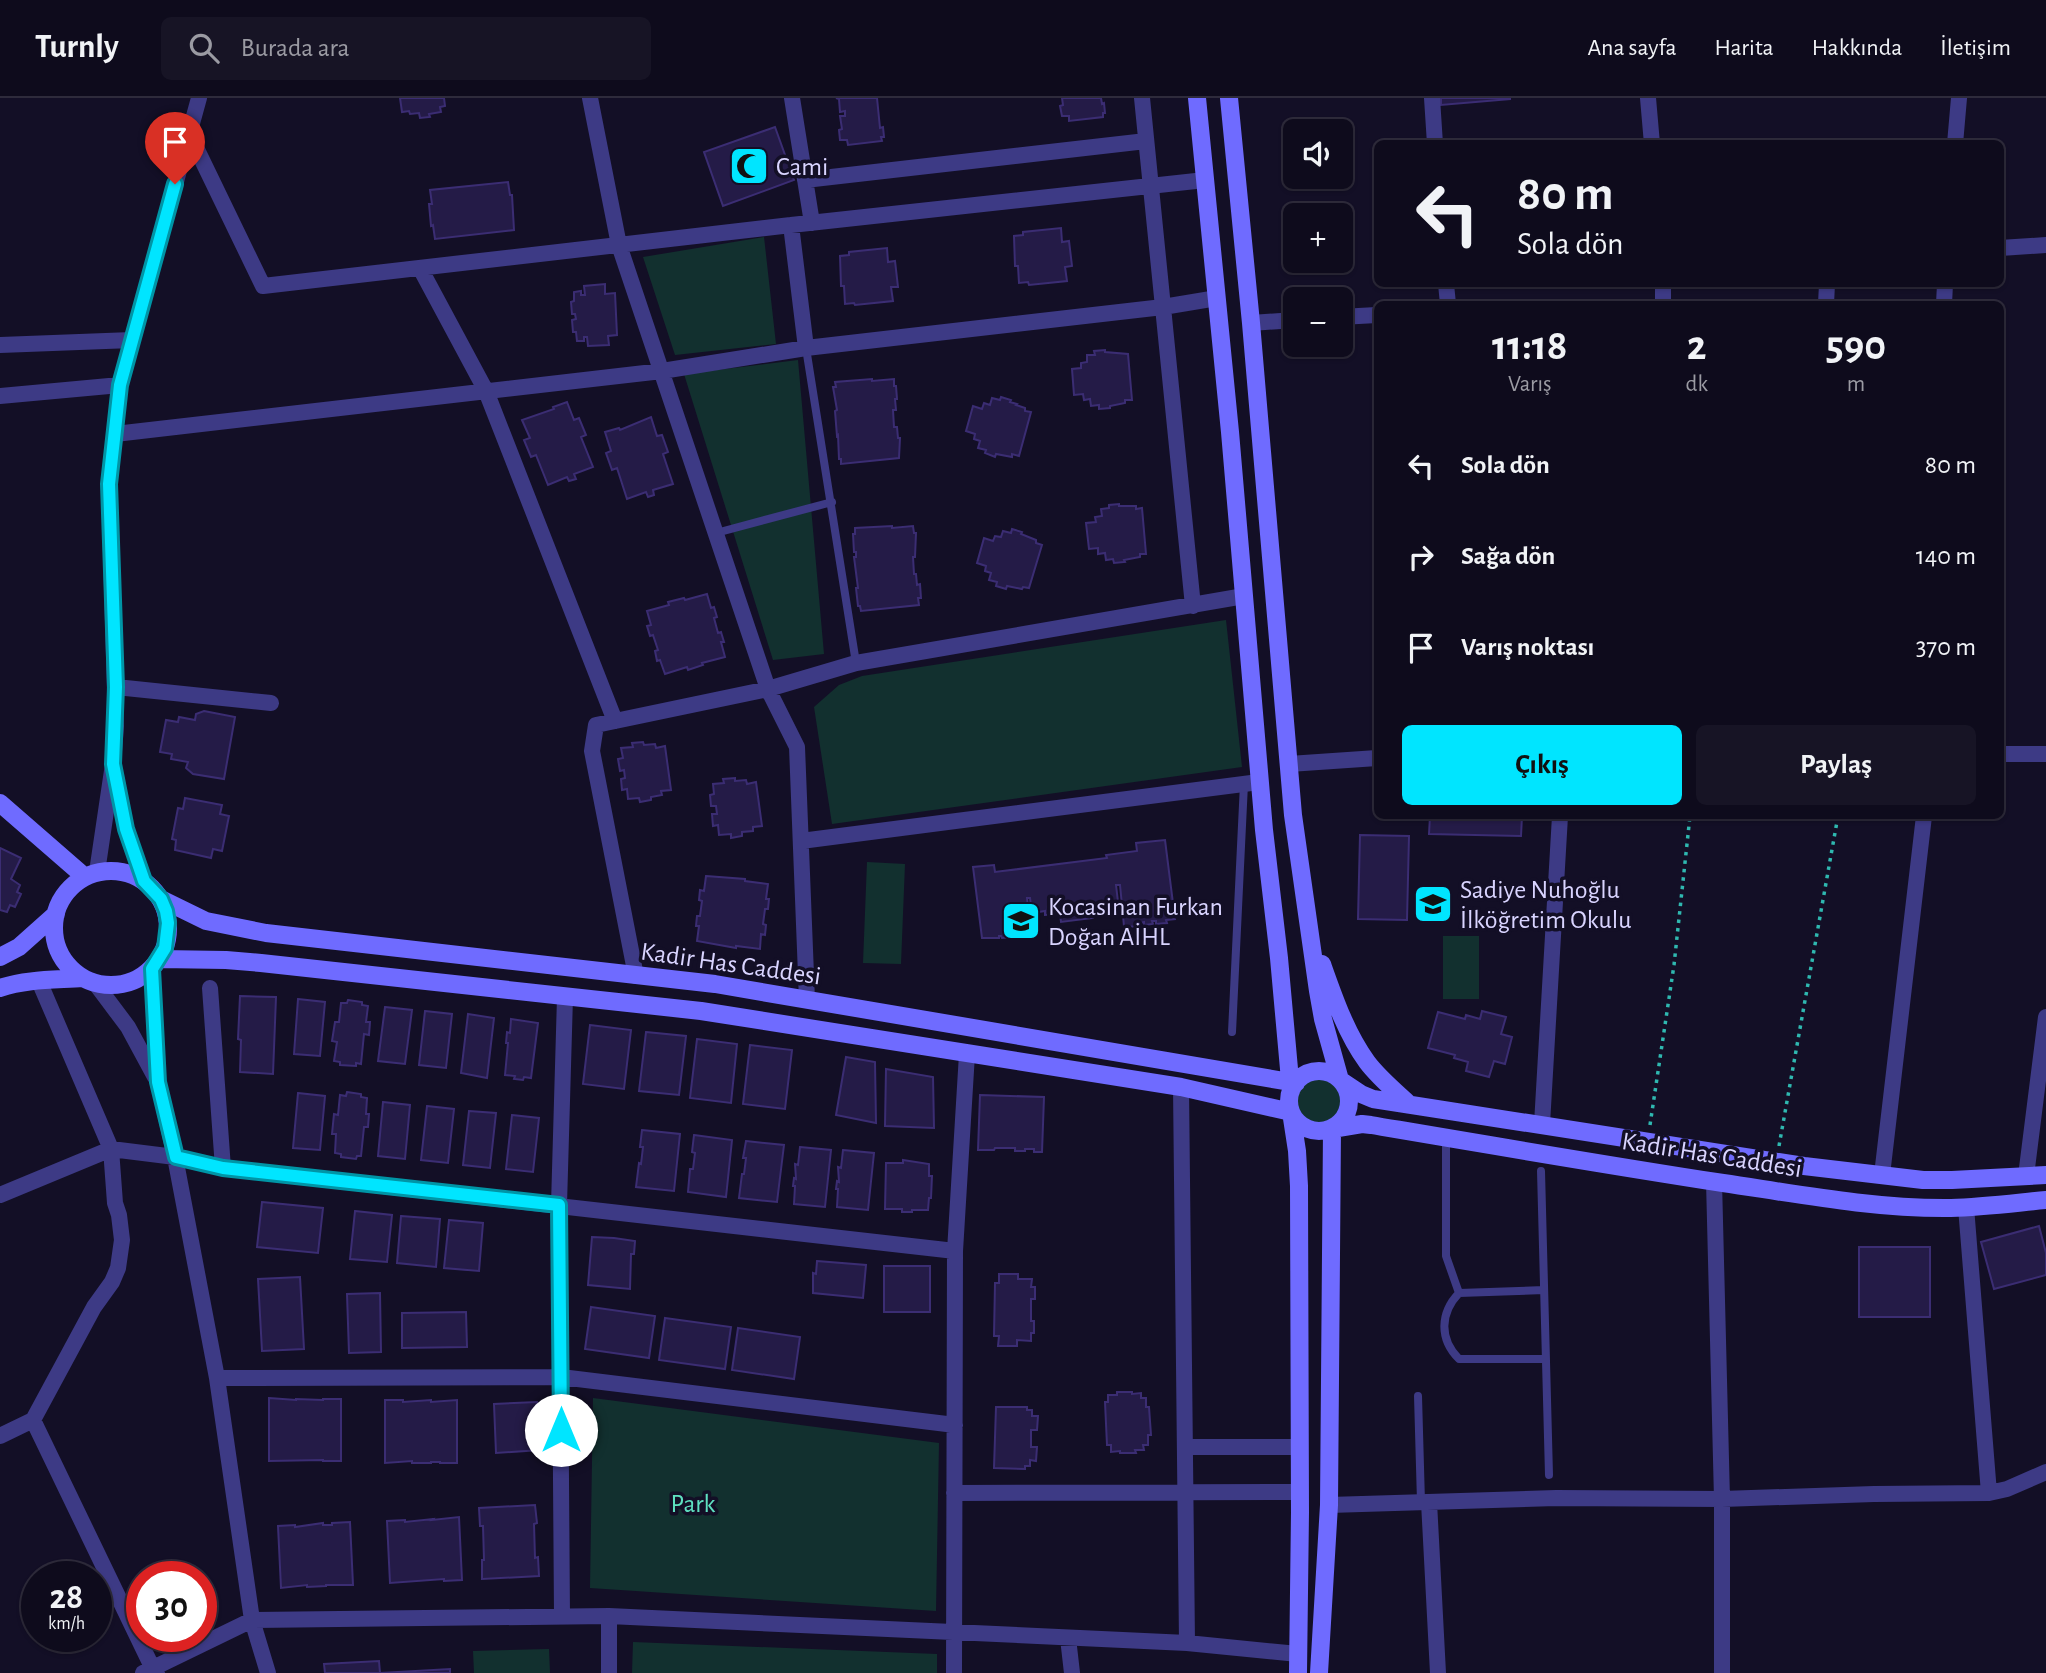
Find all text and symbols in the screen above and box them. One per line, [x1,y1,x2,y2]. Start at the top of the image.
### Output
search box [161,17,651,80]
icon: search [185,29,223,67]
text: Turnly [35,31,119,64]
text: Burada ara [241,35,350,61]
text: Ana sayfa [1587,36,1677,60]
text: Harita [1715,36,1774,60]
text: Hakkında [1812,36,1902,60]
text: İletişim [1940,36,2011,60]
pin [145,112,205,184]
map controls [1283,119,1353,357]
button: sound [1283,119,1353,189]
icon: arrive [156,123,194,161]
mosque icon: Cami [728,145,770,187]
place label: Cami [776,154,828,180]
icon: left [1402,168,1493,259]
text: 80 m [1517,170,1614,219]
button: + [1283,203,1353,273]
text: Sola dön [1517,228,1624,260]
button: − [1283,287,1353,357]
text: 11:18 [1492,325,1568,367]
text: 2 [1687,325,1707,367]
text: 590 [1826,325,1886,367]
text: Varış [1508,373,1552,396]
text: dk [1685,373,1708,396]
text: m [1847,373,1865,396]
icon: left [1402,447,1440,485]
text: Sola dön [1461,452,1550,478]
text: 80 m [1925,452,1976,478]
icon: right [1402,538,1440,576]
text: Sağa dön [1461,543,1555,569]
text: 140 m [1916,543,1976,569]
icon: arrive [1402,629,1440,667]
text: Varış noktası [1461,634,1594,660]
text: 370 m [1916,634,1976,660]
button: Çıkış [1402,725,1682,805]
button: Paylaş [1696,725,1976,805]
place label: Sadiye Nuhoğlu İlköğretim Okulu [1460,877,1632,933]
school or university icon: Sadiye Nuhoğlu İlköğretim Okulu [1412,883,1454,925]
place label: Kocasinan Furkan Doğan AİHL [1048,894,1223,950]
school or university icon: Kocasinan Furkan Doğan AİHL [1000,900,1042,942]
street label: Kadir Has Caddesi [639,938,823,990]
street label: Kadir Has Caddesi [1620,1128,1804,1182]
position arrow [524,1393,598,1467]
park label: Park [671,1491,716,1517]
speed limit sign: 30 [126,1561,217,1652]
text: 28 [50,1580,83,1615]
text: km/h [48,1615,85,1633]

